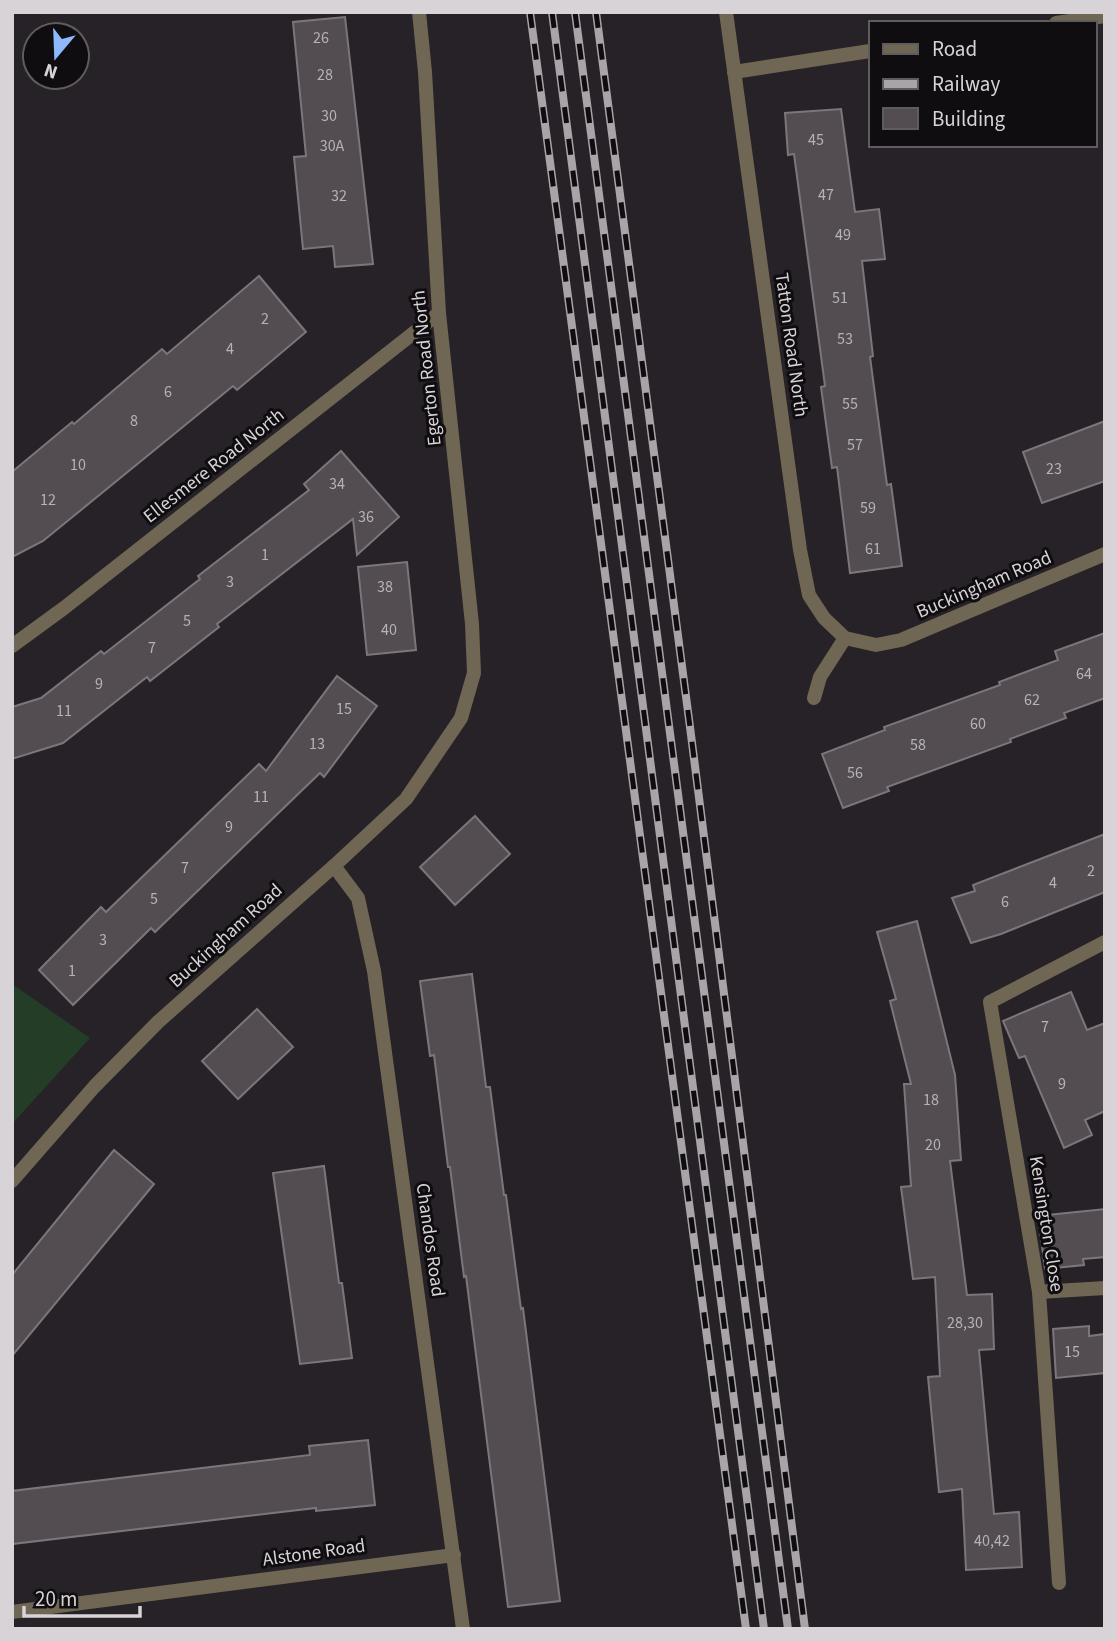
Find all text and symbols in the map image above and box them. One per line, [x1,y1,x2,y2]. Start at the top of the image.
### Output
north arrow [21,21,91,91]
legend [869,21,1096,147]
house number: 26 [313,27,329,49]
text: Road [932,34,977,64]
text: N [41,56,61,85]
house number: 28 [317,64,333,86]
text: Railway [932,69,1000,99]
text: Building [932,104,1006,134]
house number: 30 [321,105,337,127]
house number: 45 [808,129,824,151]
house number: 30A [320,135,345,157]
house number: 47 [818,184,834,206]
house number: 32 [331,185,347,207]
house number: 49 [835,224,851,246]
street label: Tatton Road North [768,271,814,419]
house number: 51 [832,287,848,309]
street label: Egerton Road North [405,289,449,447]
house number: 2 [261,308,269,330]
house number: 53 [837,328,853,350]
house number: 4 [226,338,234,360]
house number: 6 [164,381,172,403]
house number: 55 [842,393,858,415]
street label: Ellesmere Road North [138,402,290,530]
house number: 8 [130,410,138,432]
house number: 57 [847,434,863,456]
house number: 10 [70,454,86,476]
house number: 23 [1046,458,1062,480]
house number: 34 [329,473,345,495]
house number: 12 [40,489,56,511]
house number: 59 [860,497,876,519]
house number: 36 [358,506,374,528]
house number: 61 [865,538,881,560]
house number: 1 [261,544,269,566]
street label: Buckingham Road [912,544,1056,626]
house number: 3 [226,571,234,593]
house number: 38 [377,576,393,598]
house number: 5 [183,610,191,632]
house number: 40 [381,619,397,641]
house number: 7 [148,637,156,659]
house number: 64 [1076,663,1092,685]
house number: 9 [95,673,103,695]
house number: 62 [1024,689,1040,711]
house number: 15 [336,698,352,720]
house number: 11 [56,700,72,722]
house number: 60 [970,713,986,735]
house number: 13 [309,733,325,755]
house number: 58 [910,734,926,756]
house number: 56 [847,762,863,784]
house number: 11 [253,786,269,808]
house number: 9 [225,816,233,838]
house number: 7 [181,857,189,879]
house number: 2 [1087,860,1095,882]
house number: 4 [1049,872,1057,894]
street label: Buckingham Road [163,878,289,994]
house number: 5 [150,888,158,910]
house number: 6 [1001,891,1009,913]
house number: 3 [99,929,107,951]
house number: 1 [68,960,76,982]
house number: 7 [1041,1016,1049,1038]
house number: 9 [1058,1073,1066,1095]
house number: 18 [923,1089,939,1111]
house number: 20 [925,1134,941,1156]
street label: Kensington Close [1022,1154,1070,1294]
street label: Chandos Road [409,1181,451,1299]
house number: 28,30 [947,1312,983,1334]
house number: 15 [1064,1341,1080,1363]
house number: 40,42 [974,1530,1010,1552]
street label: Alstone Road [261,1532,367,1574]
scale bar [24,1574,140,1618]
text: 20 m [35,1584,77,1614]

